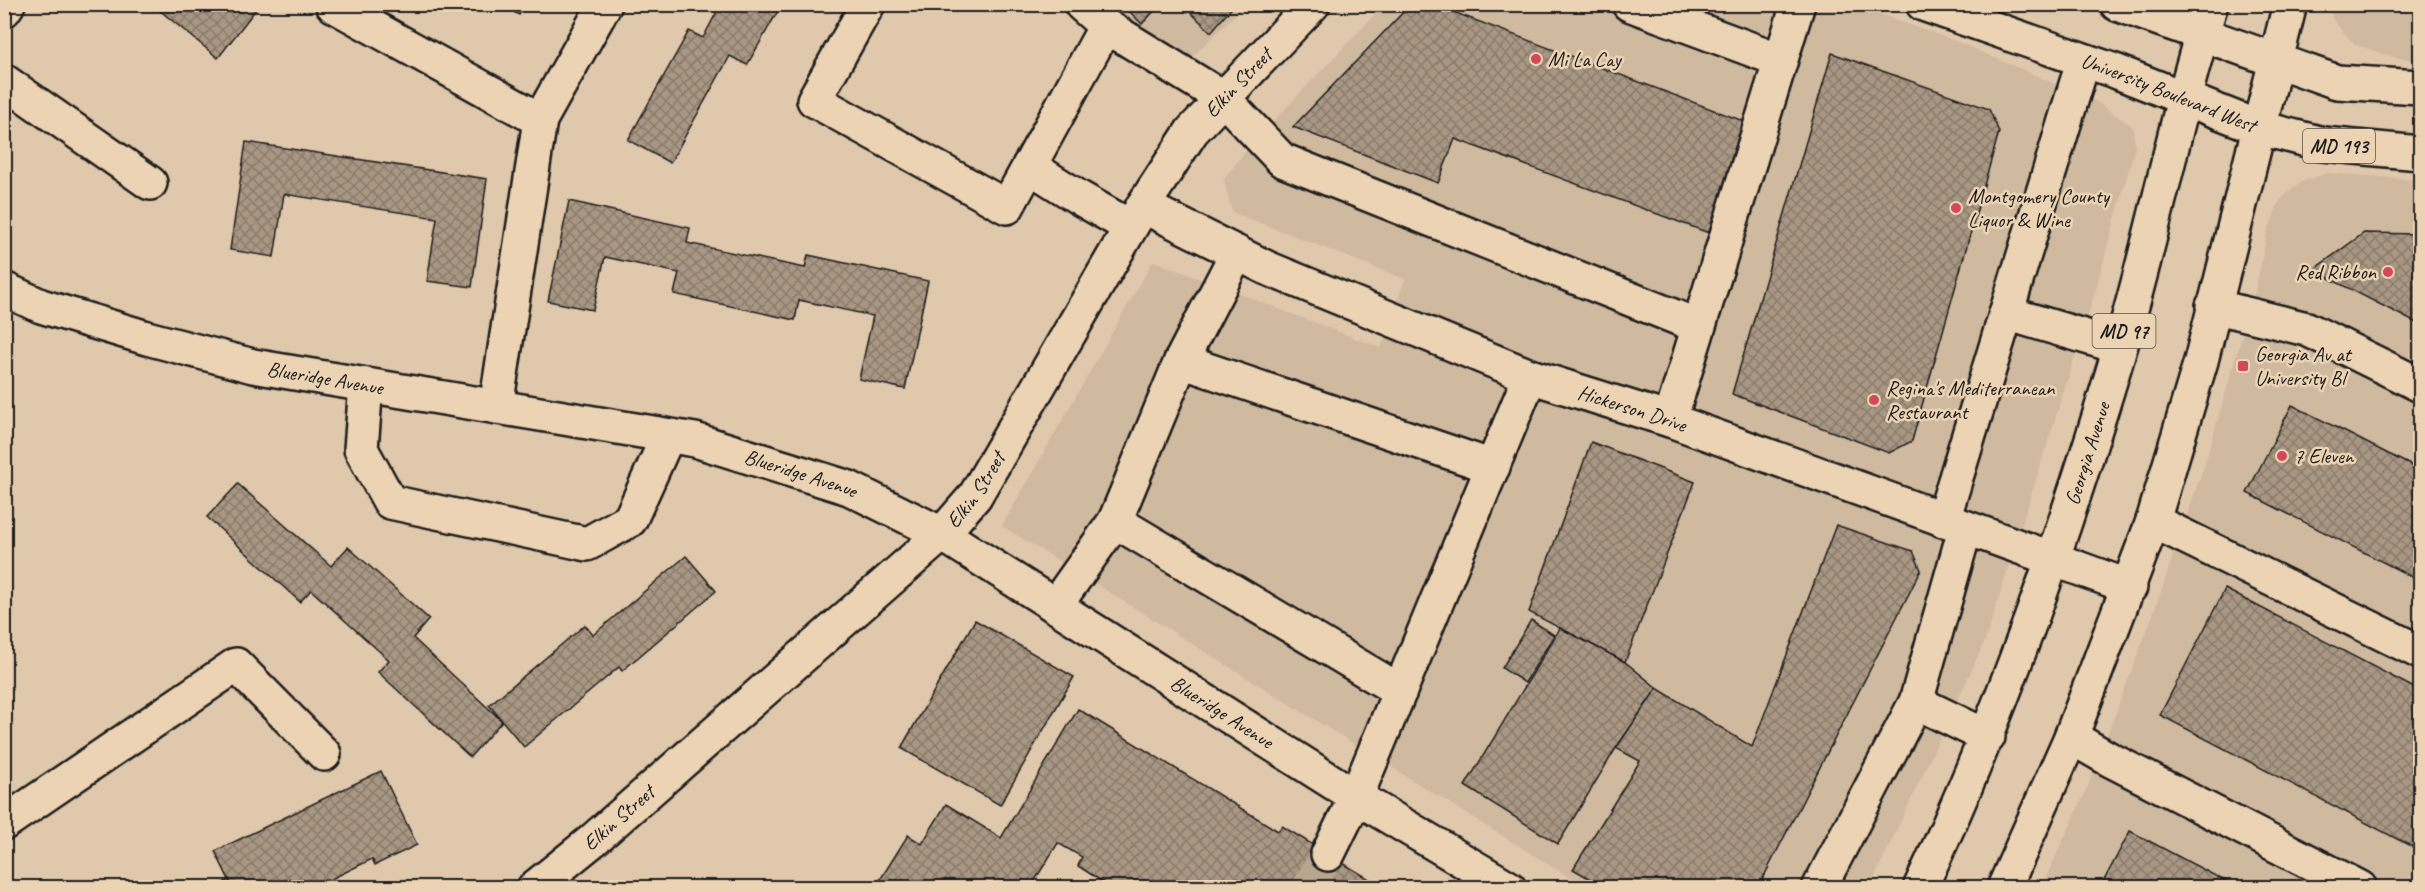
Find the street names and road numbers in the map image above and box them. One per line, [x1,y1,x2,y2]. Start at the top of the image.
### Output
street label: Elkin Street [1199,40,1279,123]
street label: University Boulevard West [2078,47,2262,139]
road number: MD 193 [2303,129,2375,163]
road number: MD 97 [2092,314,2156,348]
street label: Blueridge Avenue [265,356,387,401]
street label: Hickerson Drive [1575,379,1691,438]
street label: Georgia Avenue [2059,397,2116,508]
street label: Blueridge Avenue [741,443,864,504]
street label: Elkin Street [940,445,1012,533]
street label: Blueridge Avenue [1166,670,1280,755]
street label: Elkin Street [578,777,662,856]

